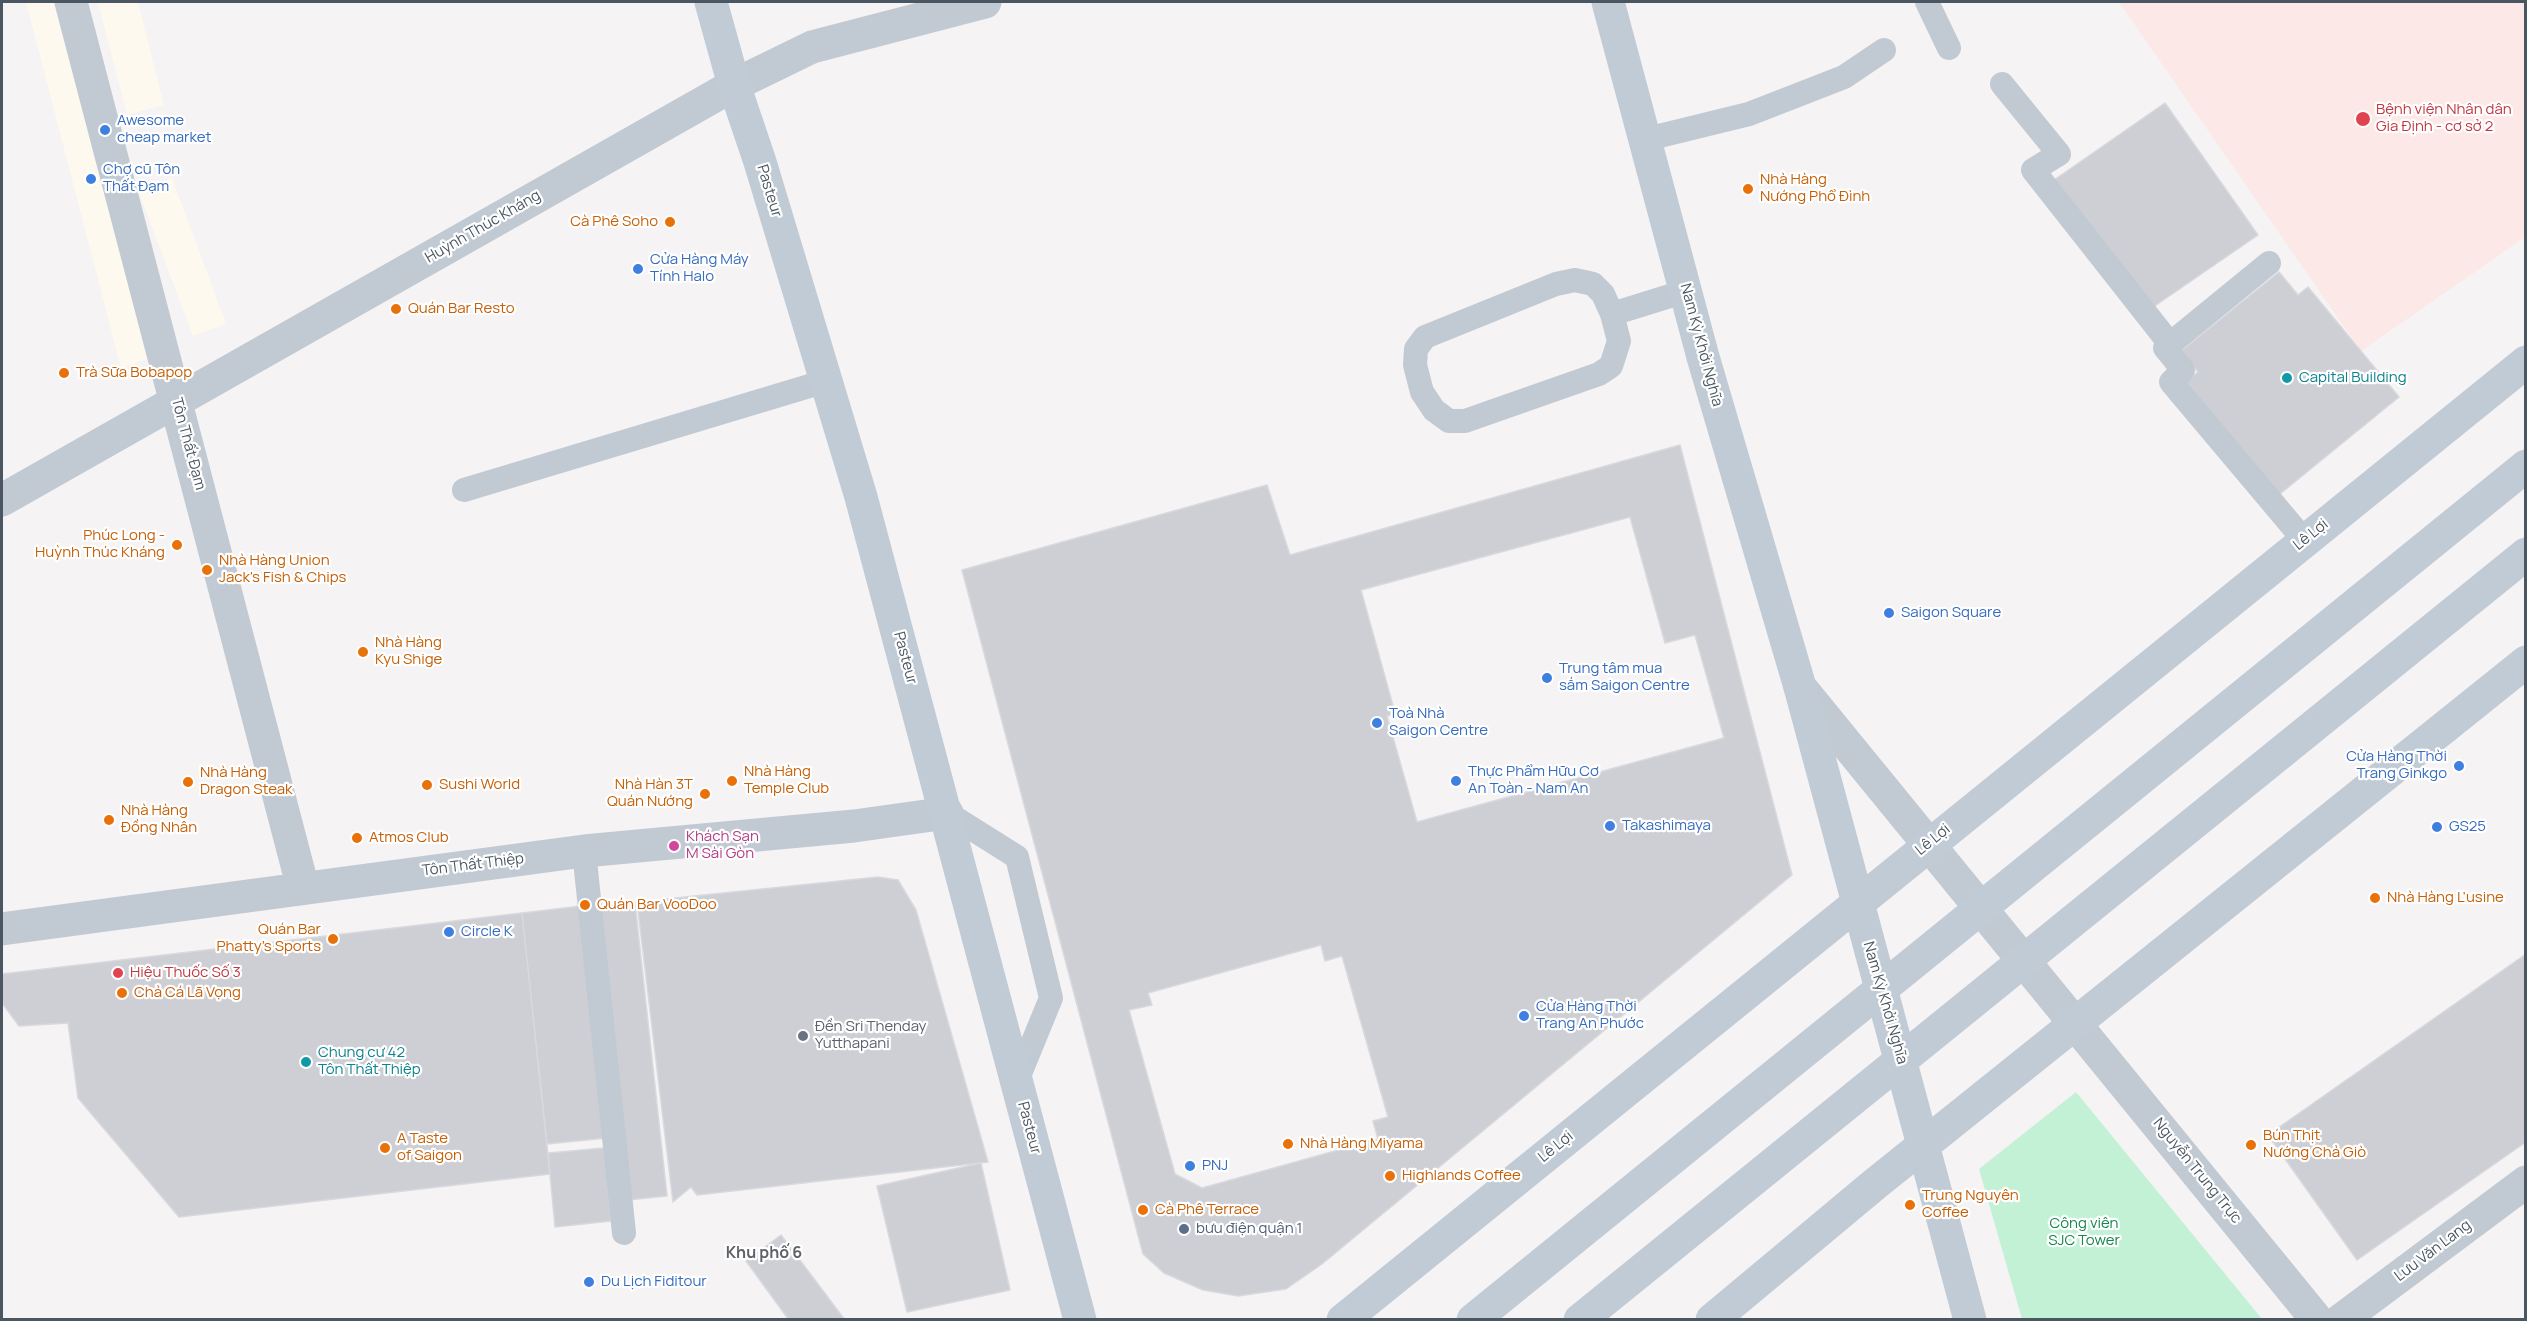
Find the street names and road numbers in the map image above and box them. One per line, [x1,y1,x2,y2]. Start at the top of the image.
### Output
street label: Pasteur [753,163,785,219]
street label: Huỳnh Thúc Kháng [422,187,544,267]
street label: Nam Kỳ Khởi Nghĩa [1676,282,1726,408]
street label: Tôn Thất Ðạm [167,396,209,492]
street label: Lê Lợi [2290,516,2332,554]
street label: Pasteur [889,630,921,686]
street label: Lê Lợi [1912,821,1954,859]
street label: Tôn Thất Thiệp [421,850,525,880]
street label: Nam Kỳ Khởi Nghĩa [1859,940,1911,1066]
street label: Pasteur [1013,1100,1045,1156]
street label: Nguyễn Trung Trực [2149,1115,2245,1227]
street label: Lê Lợi [1535,1128,1577,1166]
street label: Lưu Văn Lang [2391,1216,2475,1286]

